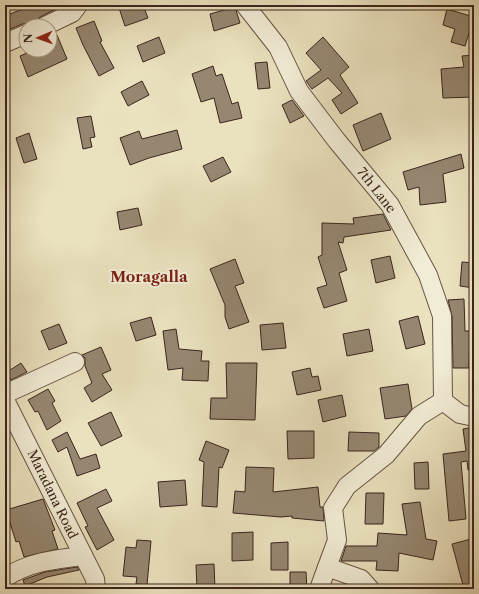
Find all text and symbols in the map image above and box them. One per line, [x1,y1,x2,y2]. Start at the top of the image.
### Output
north arrow [18,18,58,58]
text: N [21,33,35,43]
street label: 7th Lane [354,164,400,216]
district label: Moragalla [110,267,188,286]
street label: Maradana Road [24,447,82,541]

